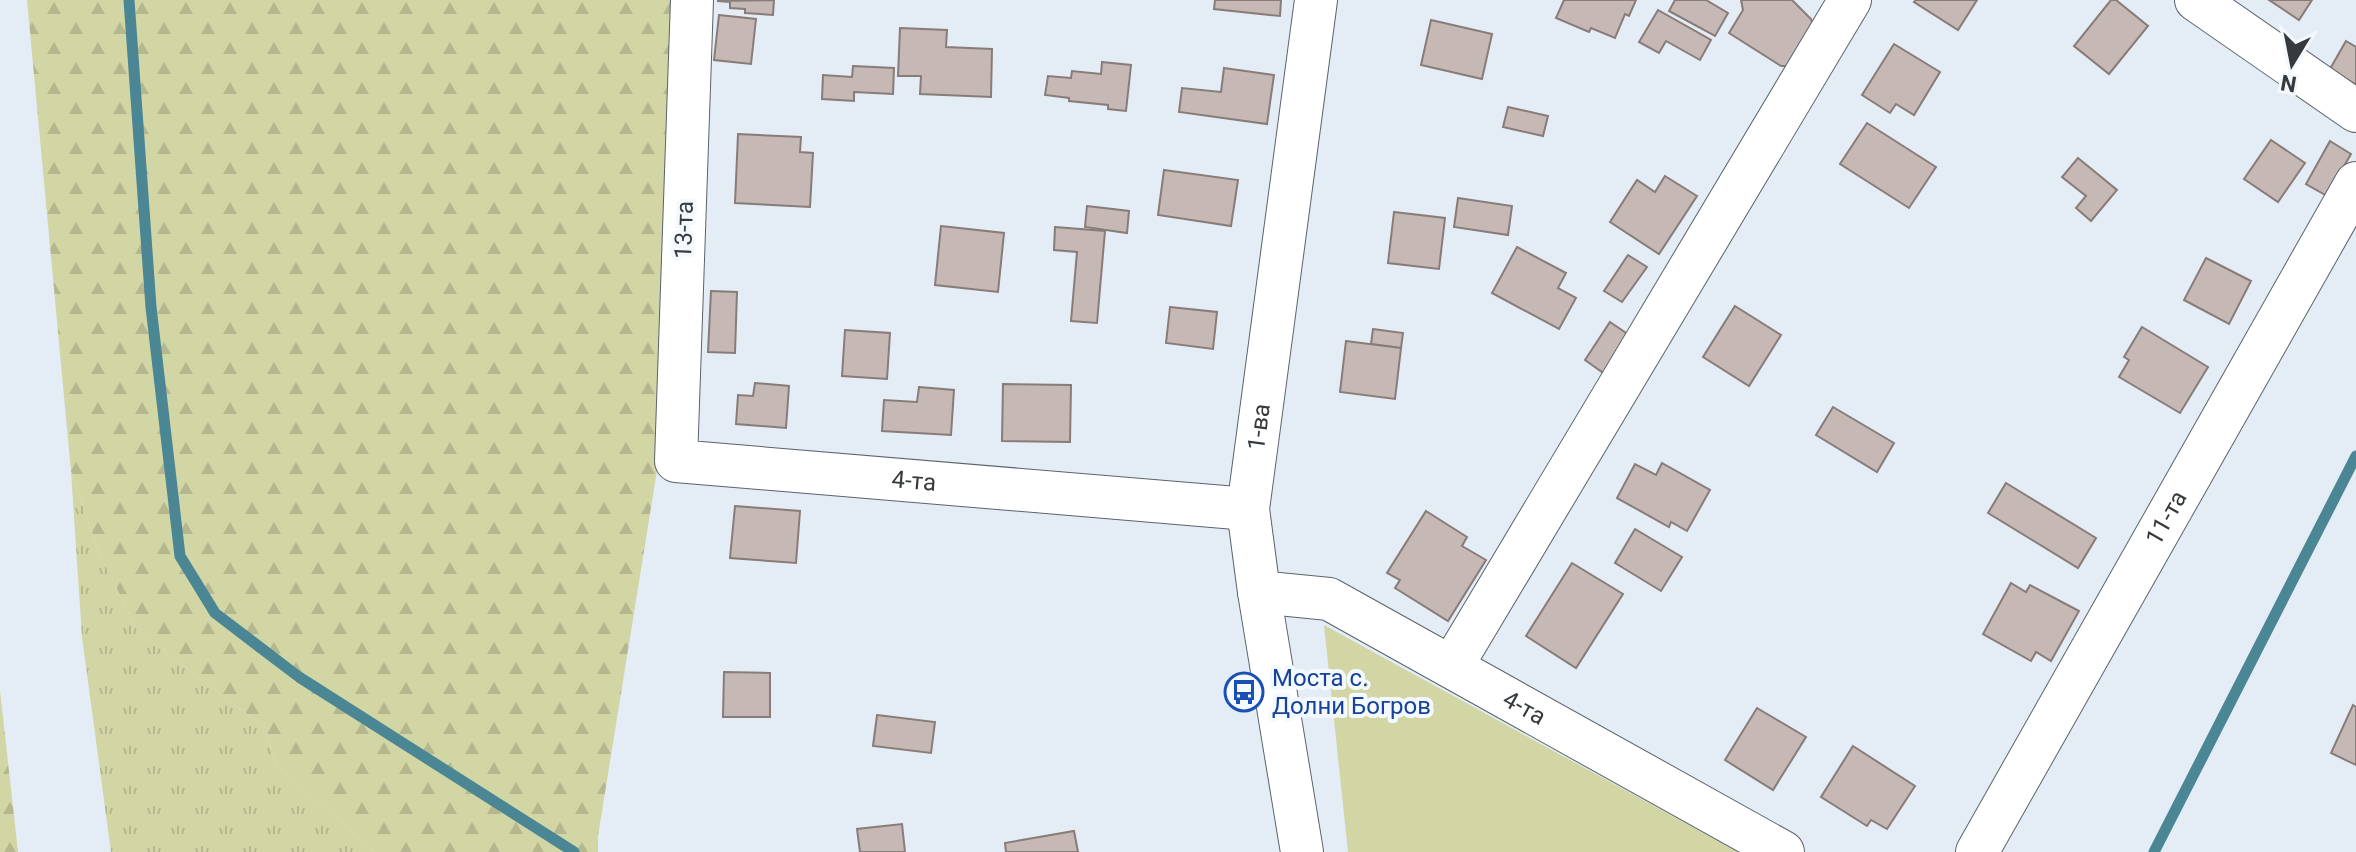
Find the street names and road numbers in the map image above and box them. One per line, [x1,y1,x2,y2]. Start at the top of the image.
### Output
street label: 13-та [669,201,699,259]
street label: 1-ва [1242,402,1276,452]
street label: 4-та [891,465,937,497]
street label: 11-та [2140,486,2193,550]
street label: 4-та [1498,685,1551,731]

